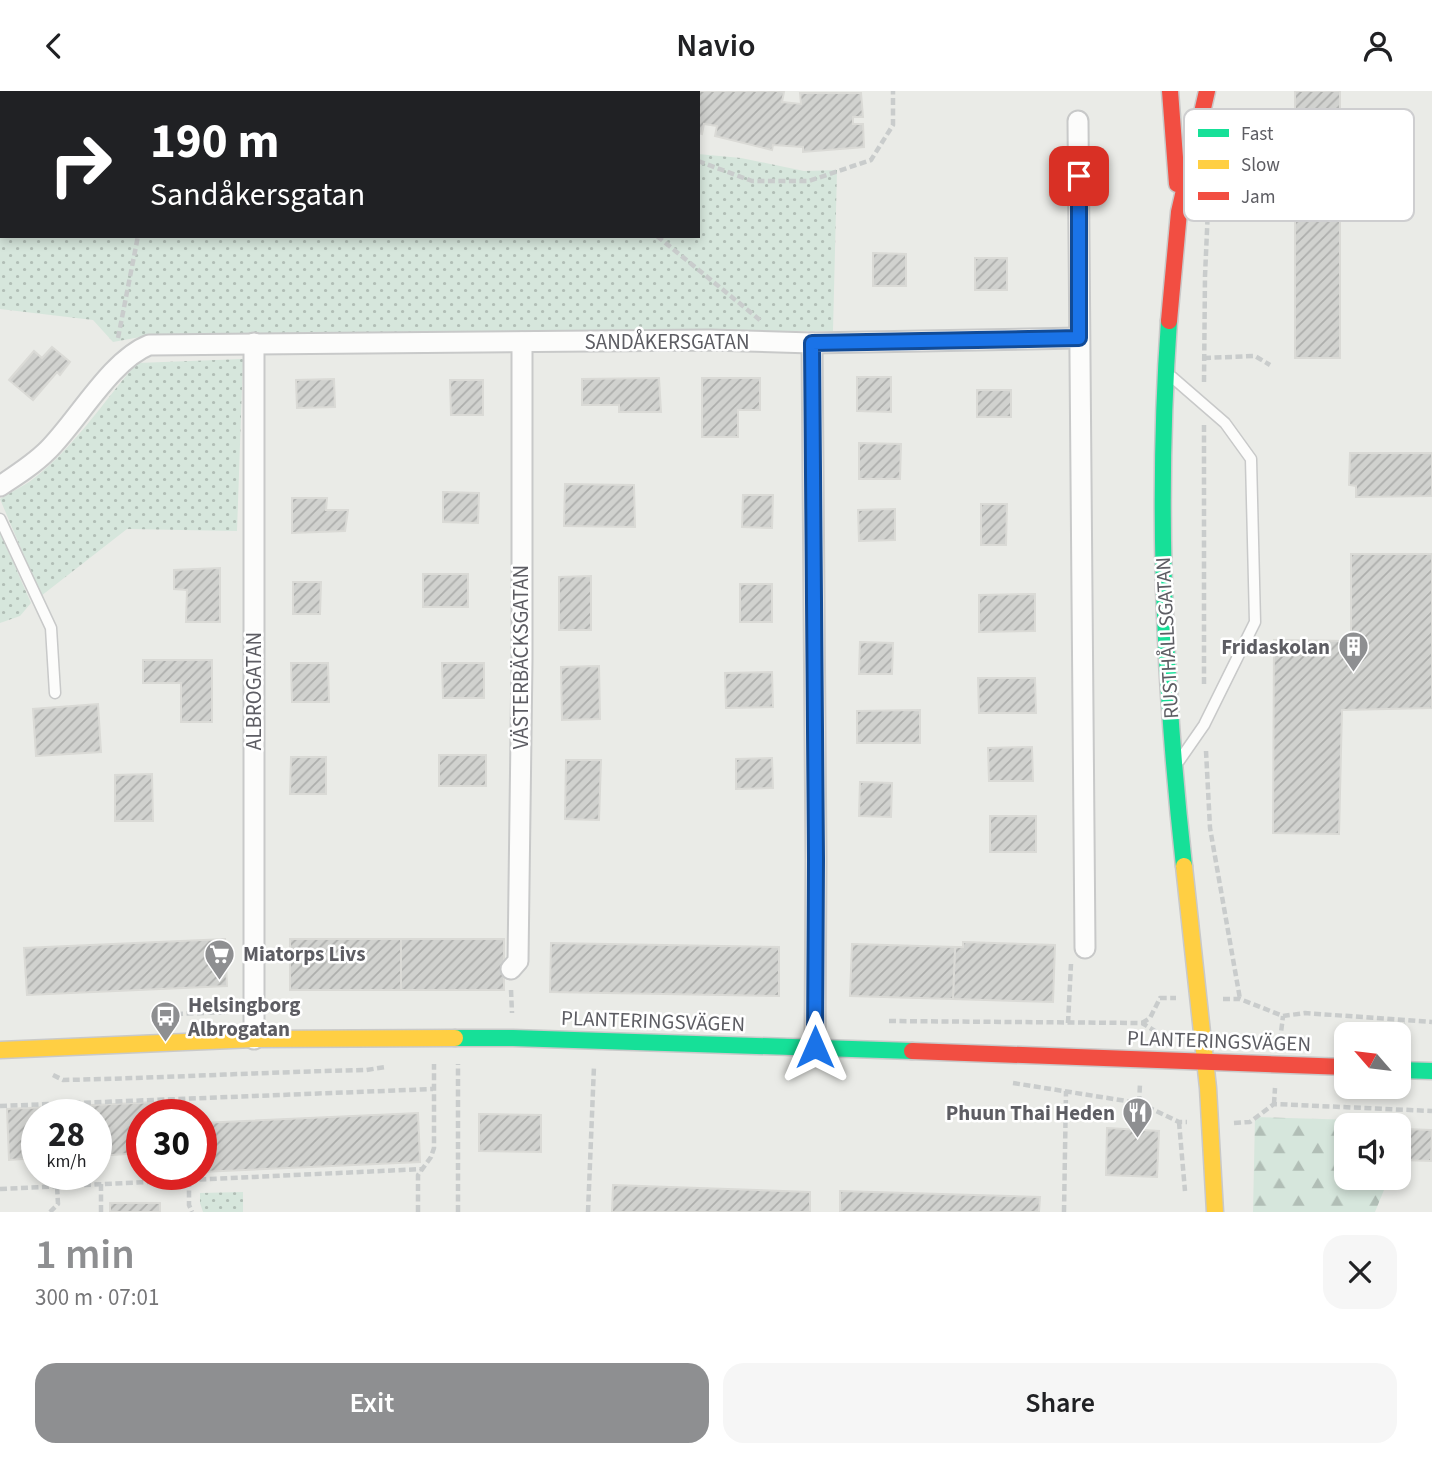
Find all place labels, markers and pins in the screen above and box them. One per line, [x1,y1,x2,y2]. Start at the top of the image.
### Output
pin [1049,146,1109,206]
building icon: Fridaskolan [1336,630,1370,674]
place label: Fridaskolan [1221,632,1330,662]
supermarket icon: Miatorps Livs [203,937,237,981]
place label: Miatorps Livs [243,939,366,969]
place label: Helsingborg Albrogatan [187,990,300,1044]
bus stop icon: Helsingborg Albrogatan [148,1000,182,1044]
restaurant icon: Phuun Thai Heden [1121,1096,1155,1140]
place label: Phuun Thai Heden [946,1098,1115,1128]

